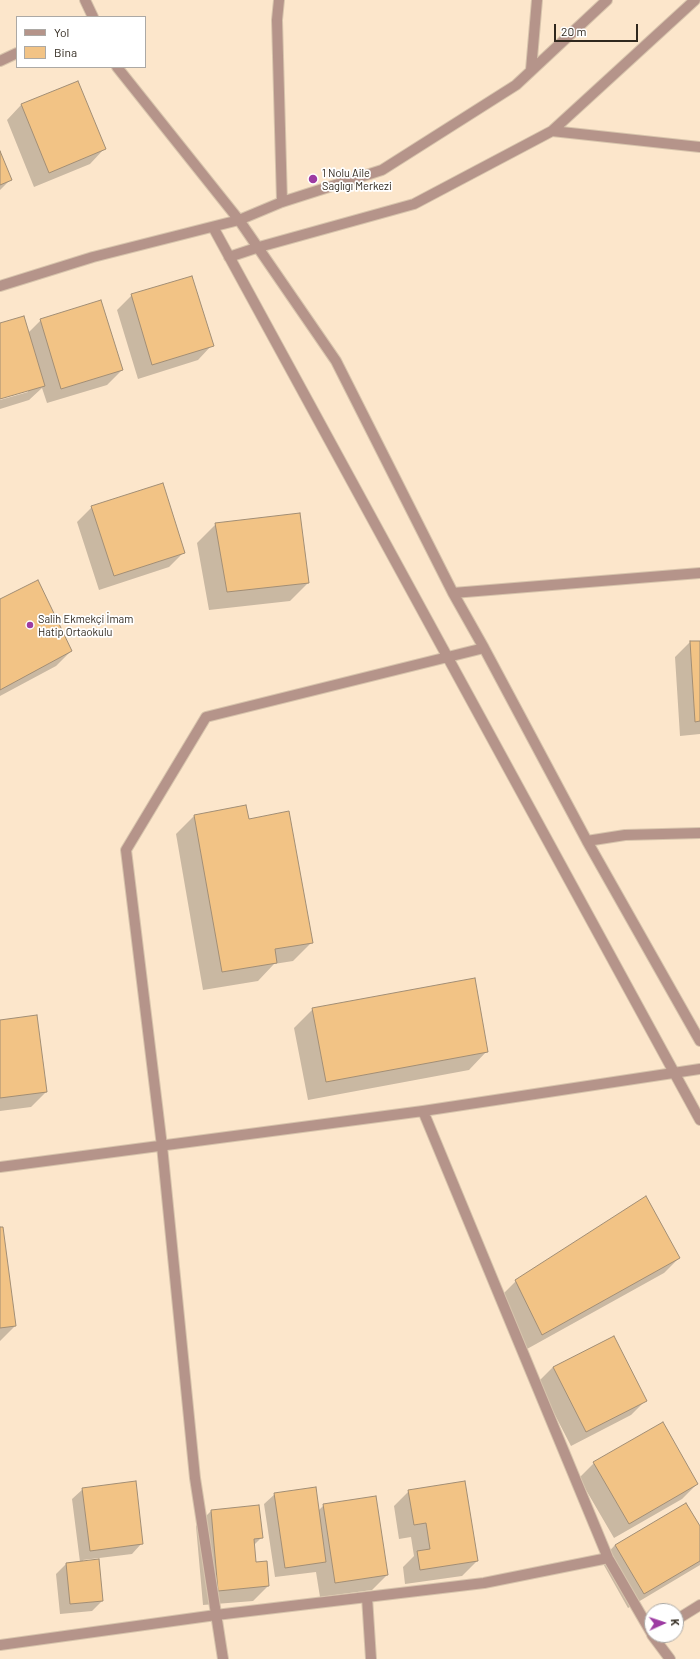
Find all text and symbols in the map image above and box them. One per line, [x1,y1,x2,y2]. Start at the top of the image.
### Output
legend [16,16,146,68]
scale bar [556,16,640,42]
text: 20 m [561,24,587,38]
text: Yol [54,25,69,39]
text: Bina [54,45,77,59]
place label: 1 Nolu Aile Saglıgı Merkezi [322,166,392,192]
marker: 1 Nolu Aile Saglıgı Merkezi [307,173,319,185]
place label: Salih Ekmekçi İmam Hatip Ortaokulu [38,612,133,638]
marker: Salih Ekmekçi İmam Hatip Ortaokulu [25,620,35,630]
north arrow [644,1603,684,1643]
text: K [669,1619,682,1626]

